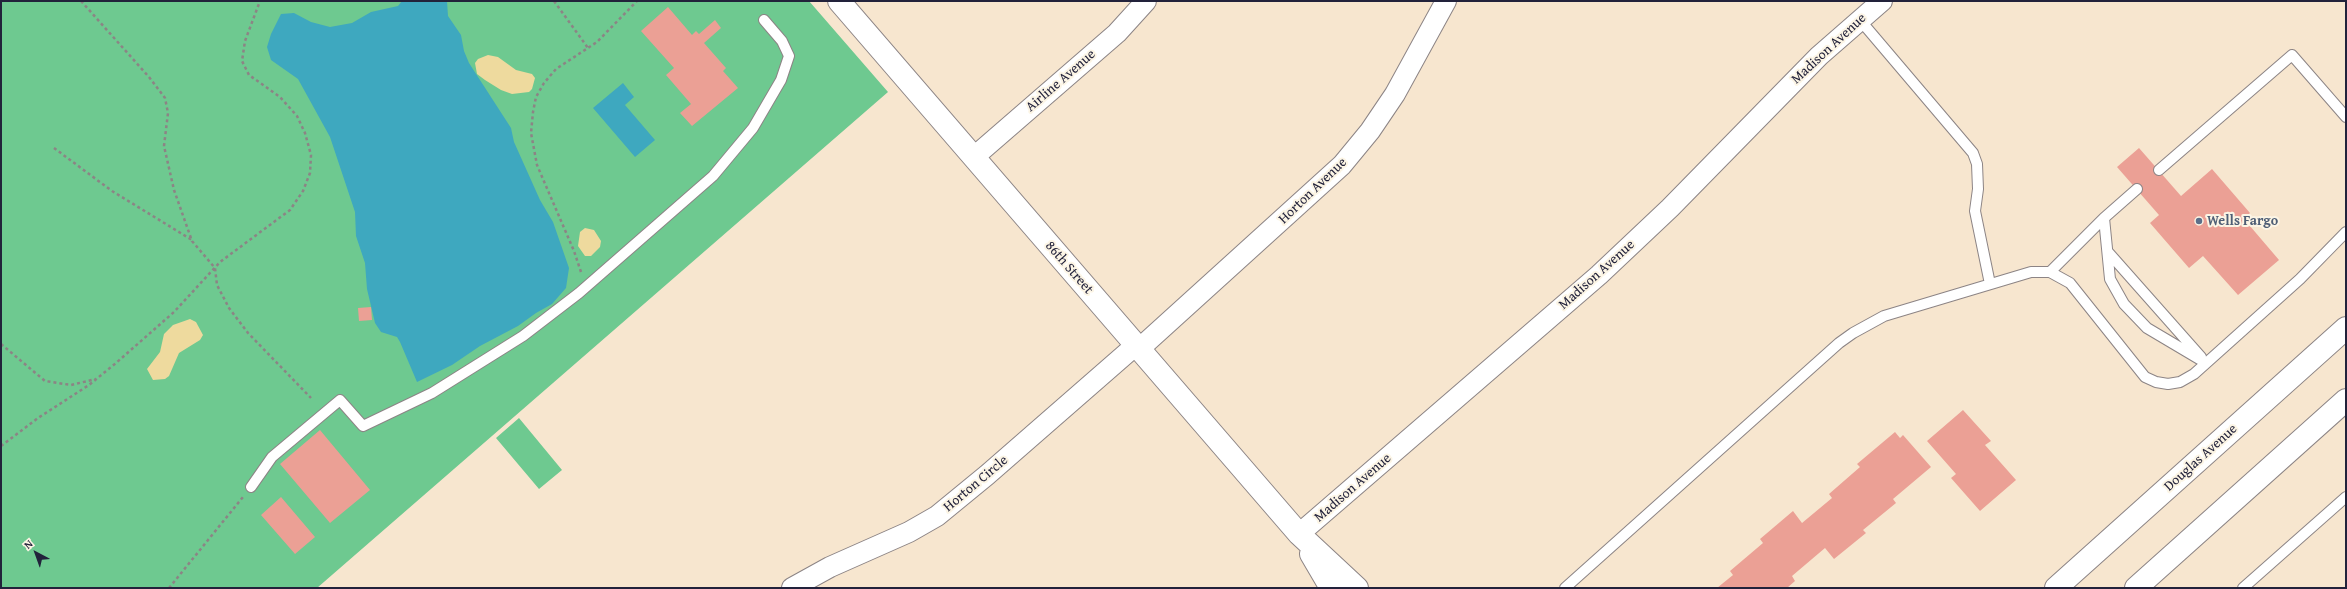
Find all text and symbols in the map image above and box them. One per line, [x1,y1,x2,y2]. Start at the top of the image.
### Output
street label: Madison Avenue [1788,10,1870,88]
street label: Airline Avenue [1023,46,1099,116]
street label: Horton Avenue [1275,154,1351,228]
place label: Wells Fargo [2207,213,2278,229]
marker: Wells Fargo [2194,216,2204,226]
street label: Madison Avenue [1556,237,1638,313]
street label: 86th Street [1041,238,1097,298]
street label: Douglas Avenue [2161,421,2241,495]
street label: Madison Avenue [1311,450,1395,526]
street label: Horton Circle [940,452,1012,516]
north arrow [16,533,56,573]
text: N [20,535,36,552]

